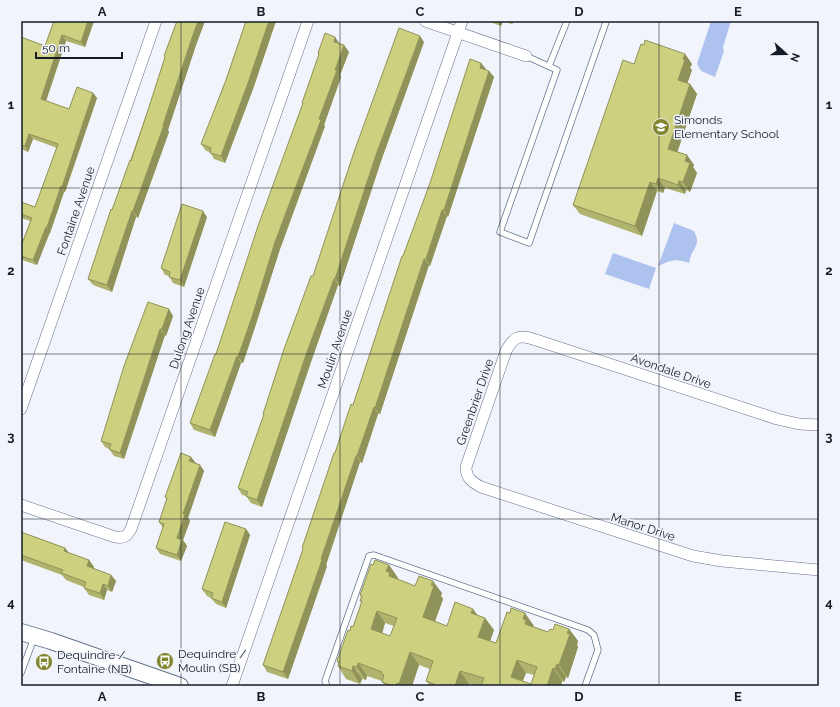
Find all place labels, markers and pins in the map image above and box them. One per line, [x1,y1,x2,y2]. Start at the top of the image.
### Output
place label: Simonds Elementary School [674,113,780,141]
school or university icon: Simonds Elementary School [651,117,671,137]
place label: Dequindre / Moulin (SB) [178,647,247,675]
place label: Dequindre / Fontaine (NB) [57,648,132,676]
bus stop icon: Dequindre / Moulin (SB) [155,651,175,671]
bus stop icon: Dequindre / Fontaine (NB) [34,652,54,672]

